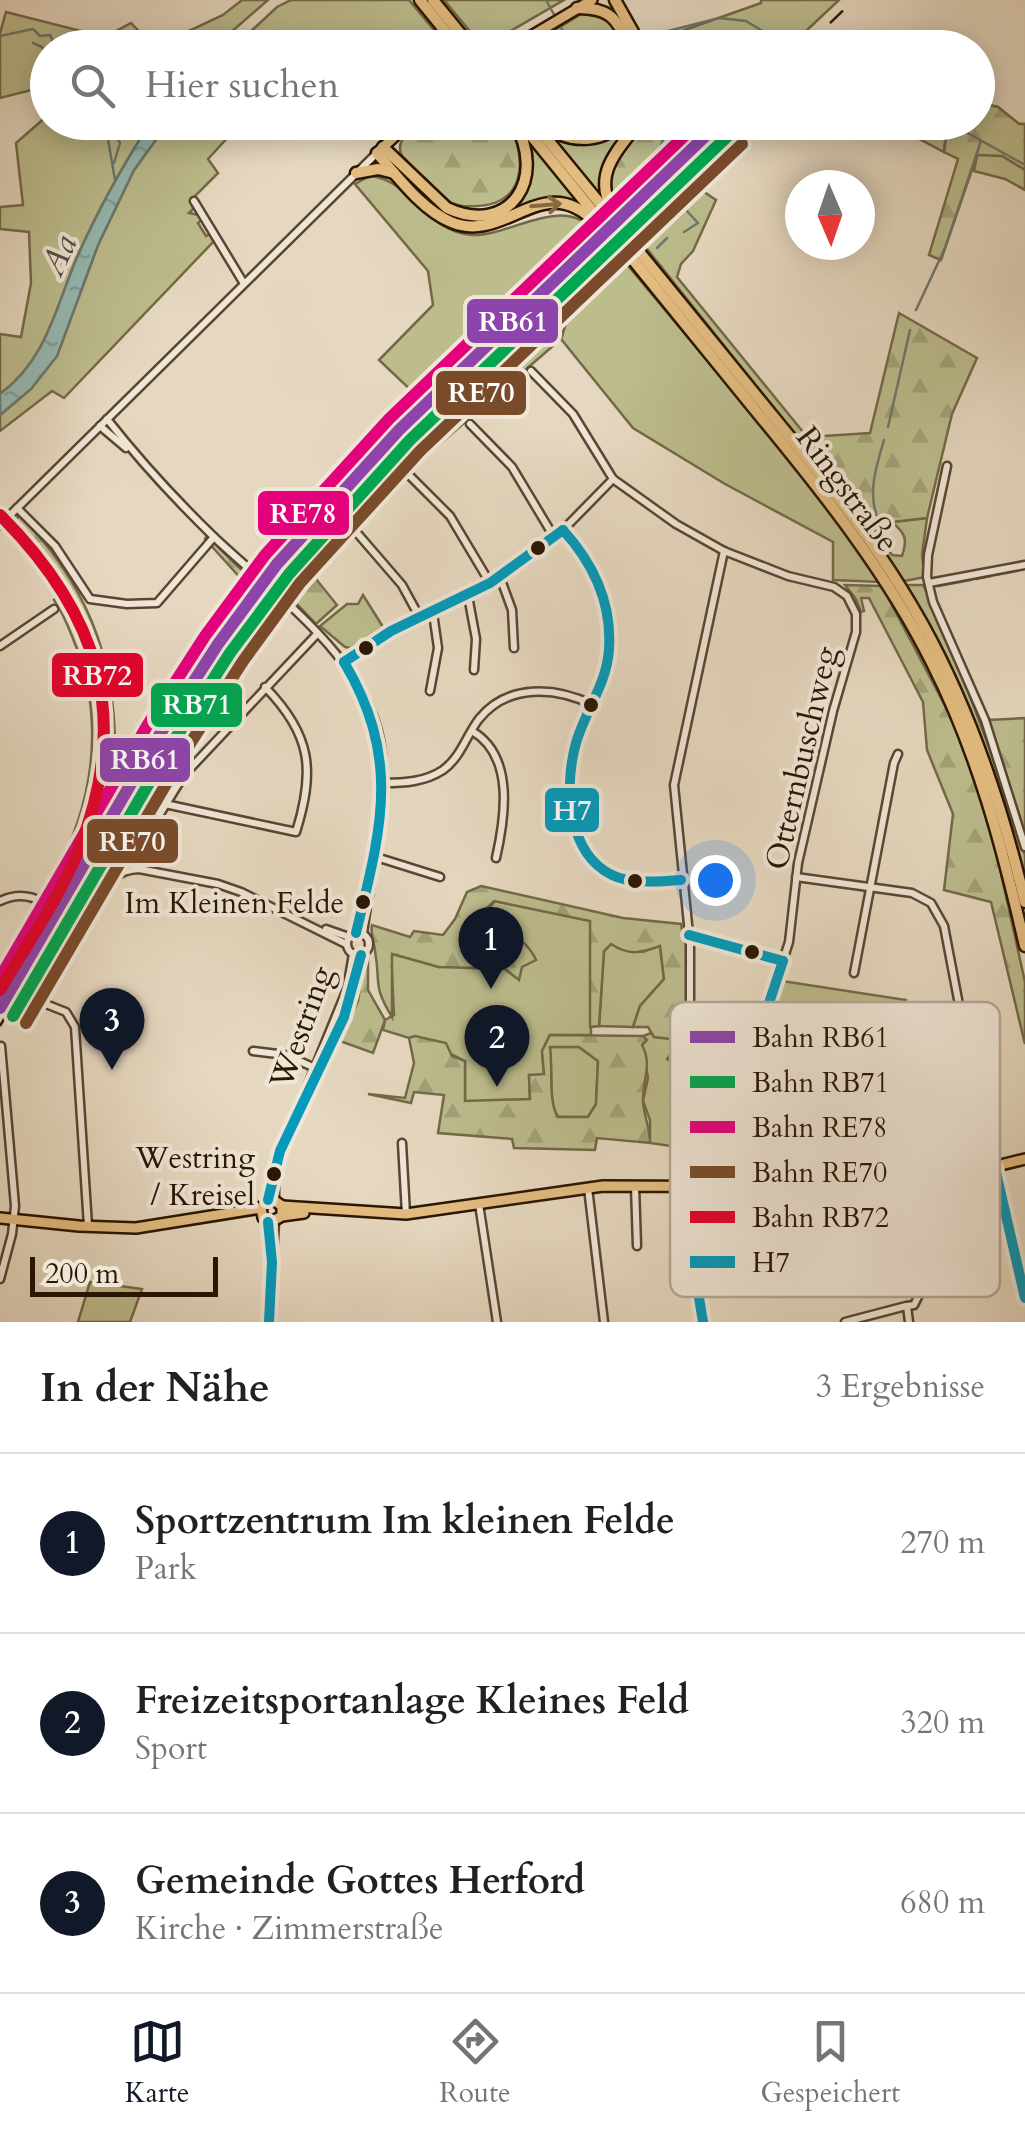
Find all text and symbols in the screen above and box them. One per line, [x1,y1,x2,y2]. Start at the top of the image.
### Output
search box [30,30,995,140]
icon: search [65,58,120,113]
text: Hier suchen [145,59,339,111]
north arrow [785,170,875,260]
one-way arrow [529,196,562,215]
water label: Aa [28,227,89,285]
line badge: RB61 [465,297,560,345]
text: RB61 [478,303,548,341]
line badge: RE70 [434,369,528,417]
text: RE70 [447,374,515,412]
street label: Ringstraße [785,418,909,562]
line badge: RE78 [256,489,351,537]
text: RE78 [269,495,337,533]
unlabelled marker [528,538,548,558]
unlabelled marker [356,638,376,658]
street label: Otternbuschweg [755,642,849,874]
line badge: RB72 [50,651,145,699]
text: RB72 [62,657,132,695]
line badge: RB71 [149,681,244,729]
text: RB71 [162,686,232,724]
unlabelled marker [581,695,601,715]
line badge: RB61 [98,736,192,784]
text: RB61 [110,741,180,779]
line badge: H7 [543,786,601,834]
text: H7 [553,792,591,830]
line badge: RE70 [85,817,180,865]
text: RE70 [98,823,166,861]
your location [690,855,741,906]
unlabelled marker [625,871,645,891]
place label: Im Kleinen Felde [125,883,344,924]
marker: Im Kleinen Felde [353,892,373,912]
pin: 1 [458,906,524,989]
unlabelled marker [742,942,762,962]
street label: Westring [259,960,344,1096]
pin: 3 [80,988,144,1070]
legend [670,1002,1000,1297]
pin: 2 [464,1004,530,1087]
text: Bahn RB61 [752,1019,889,1057]
text: Bahn RB71 [752,1064,889,1102]
text: Bahn RE78 [752,1109,887,1147]
place label: Westring / Kreisel [134,1138,255,1216]
text: Bahn RE70 [752,1154,887,1192]
marker: Westring / Kreisel [264,1164,284,1184]
text: Bahn RB72 [752,1199,889,1237]
text: H7 [752,1244,790,1282]
scale bar [30,1252,218,1296]
text: 200 m [45,1255,119,1293]
text: In der Nähe [40,1359,270,1416]
text: 3 Ergebnisse [816,1365,985,1409]
text: Sportzentrum Im kleinen Felde [135,1495,675,1547]
text: 1 [64,1521,81,1565]
text: 270 m [900,1521,985,1565]
text: Park [135,1547,197,1591]
text: Freizeitsportanlage Kleines Feld [135,1675,689,1727]
text: 2 [64,1701,81,1745]
text: 320 m [900,1701,985,1745]
text: Sport [135,1727,207,1771]
text: Gemeinde Gottes Herford [135,1855,585,1907]
text: 3 [64,1881,81,1925]
text: 680 m [900,1881,985,1925]
text: Kirche · Zimmerstraße [135,1907,444,1951]
tab: Karte [125,2014,190,2112]
tab: Route [439,2014,511,2112]
tab: Gespeichert [760,2014,900,2112]

